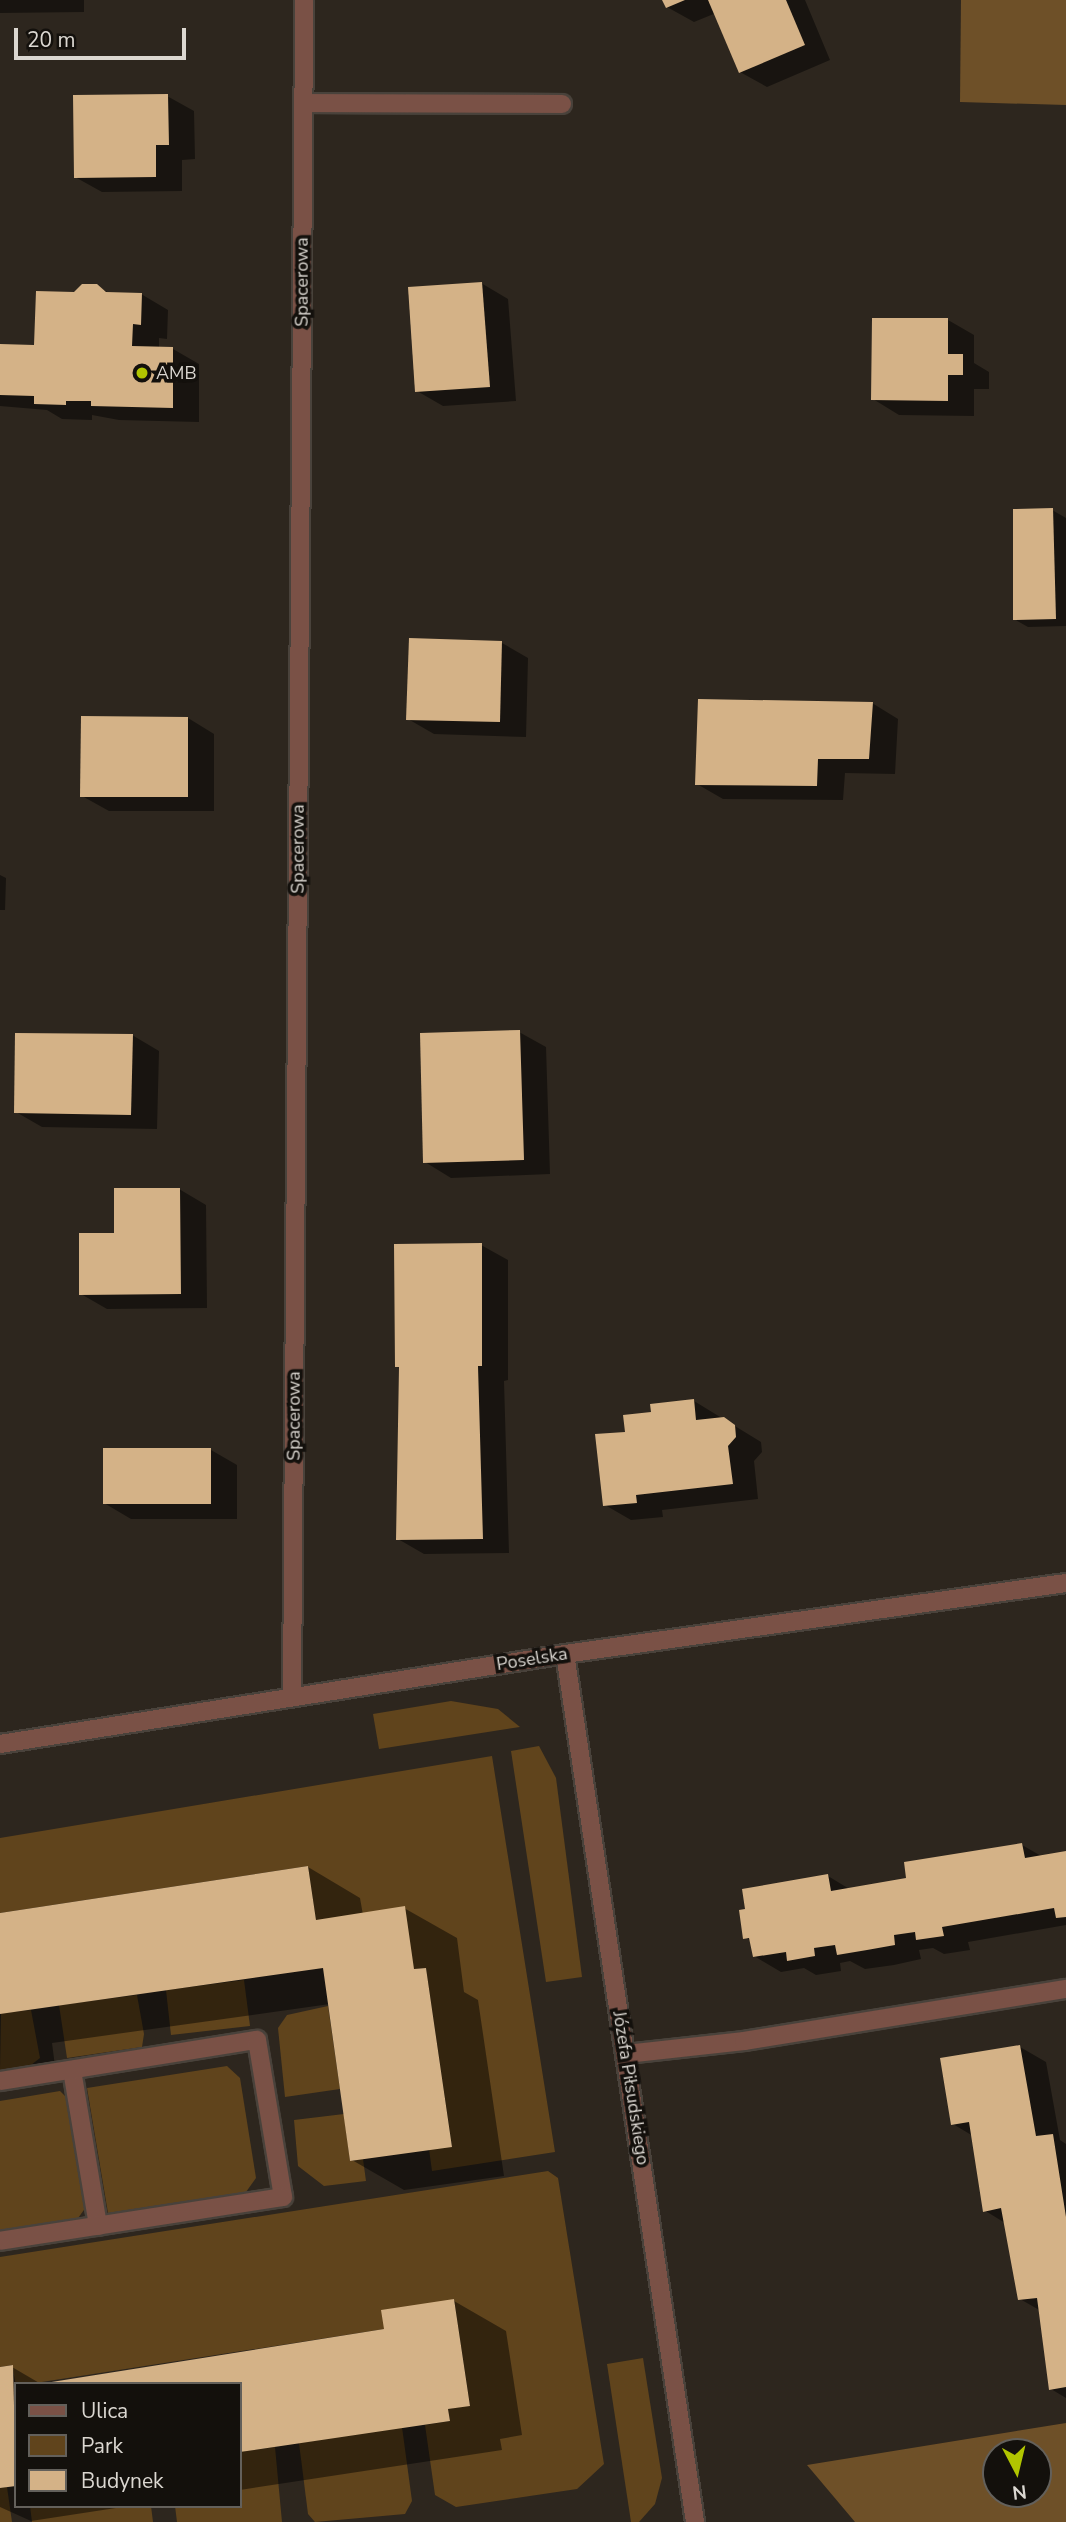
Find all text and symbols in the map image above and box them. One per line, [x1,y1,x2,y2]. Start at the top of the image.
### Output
scale bar [18,14,189,58]
text: 20 m [27,26,76,54]
street label: Spacerowa [291,237,313,327]
place label: AMB [156,362,197,384]
marker: AMB [134,365,150,381]
street label: Spacerowa [287,804,309,894]
street label: Spacerowa [283,1371,305,1461]
street label: Poselska [495,1643,569,1675]
street label: Józefa Piłsudskiego [608,2009,654,2167]
legend [14,2382,242,2508]
text: Ulica [81,2397,128,2425]
text: Park [81,2432,123,2460]
north arrow [982,2438,1052,2508]
text: Budynek [81,2467,164,2495]
text: N [1011,2478,1028,2506]

